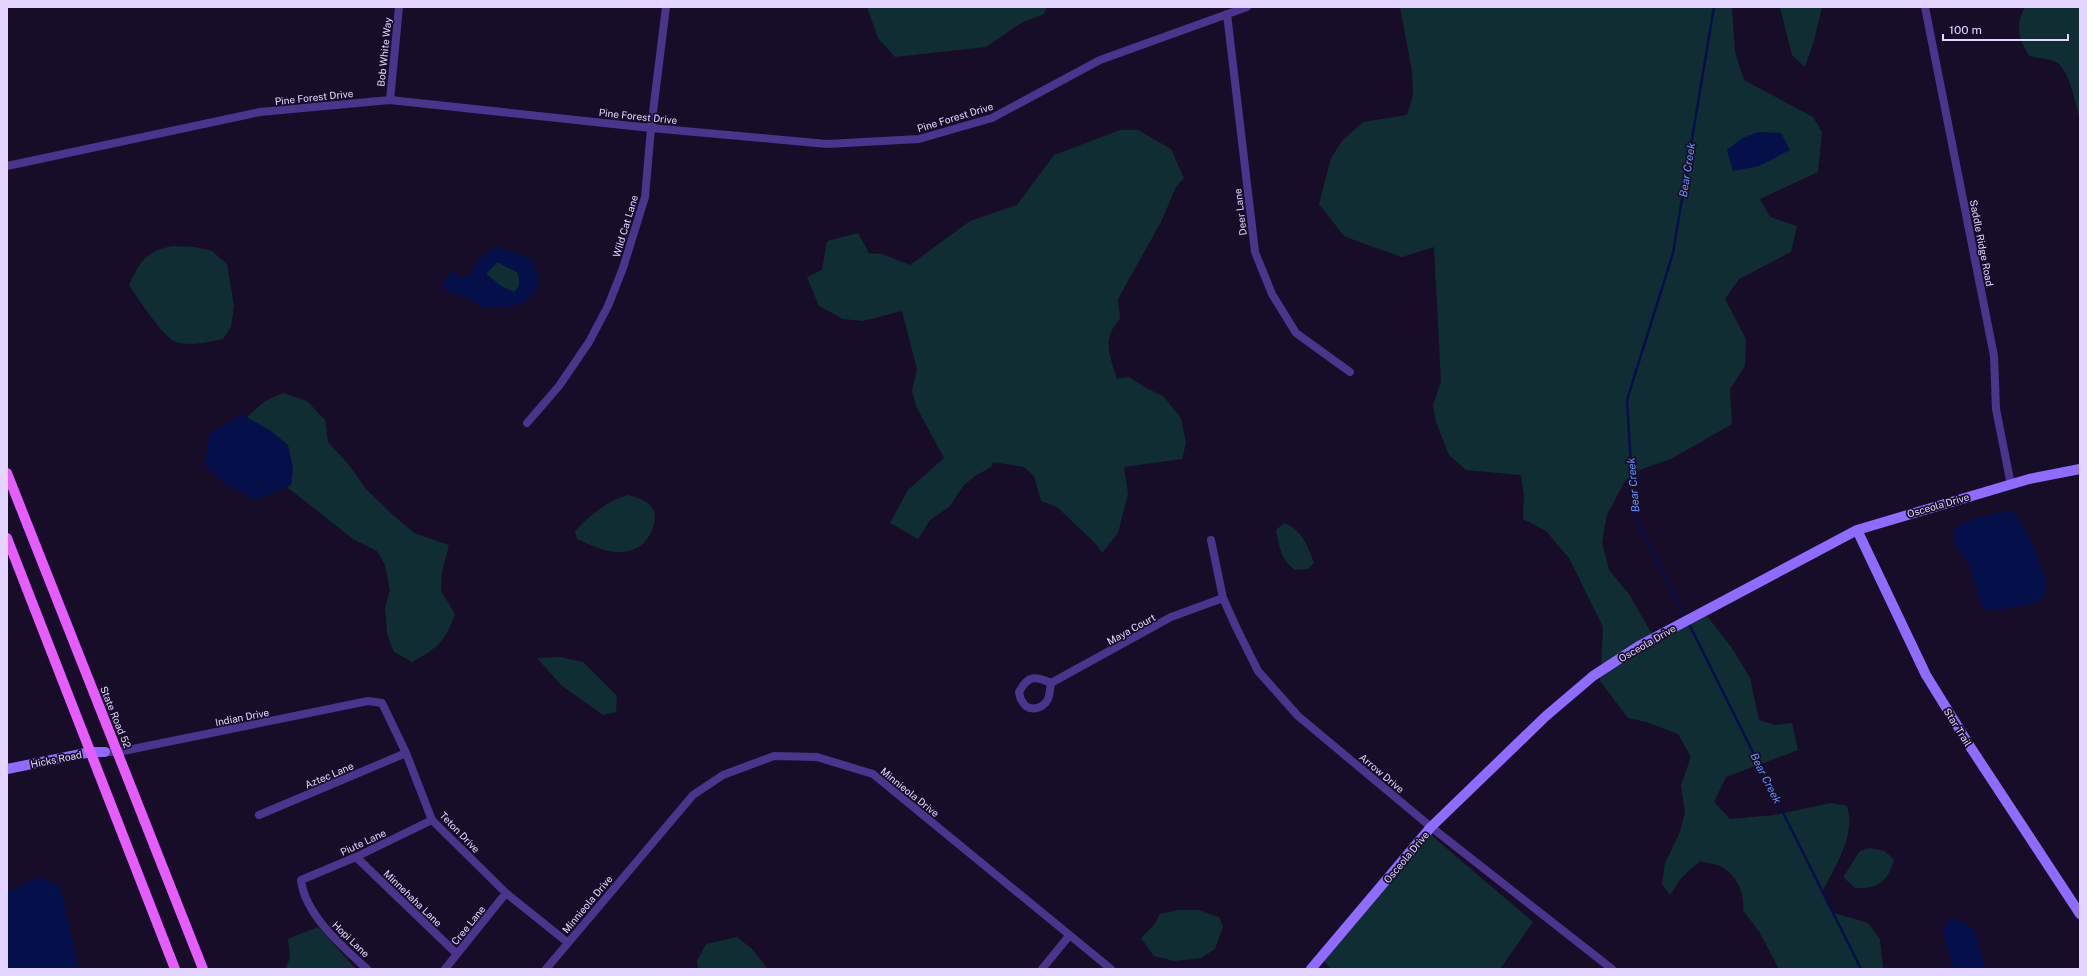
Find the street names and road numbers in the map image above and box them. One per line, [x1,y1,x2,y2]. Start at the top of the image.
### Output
street label: Bob White Way [374,16,394,87]
street label: Pine Forest Drive [274,87,354,107]
street label: Pine Forest Drive [916,100,995,134]
street label: Pine Forest Drive [598,106,678,126]
street label: Deer Lane [1231,188,1249,236]
street label: Wild Cat Lane [610,193,640,258]
street label: Saddle Ridge Road [1968,199,1996,287]
street label: Osceola Drive [1906,490,1971,520]
street label: Maya Court [1105,611,1157,647]
street label: Osceola Drive [1616,622,1678,664]
street label: State Road 52 [98,684,134,750]
street label: Indian Drive [214,706,270,728]
street label: Star Trail [1942,706,1974,748]
street label: Hicks Road [29,748,83,770]
street label: Arrow Drive [1357,751,1407,795]
street label: Aztec Lane [303,759,355,791]
street label: Minnieola Drive [878,765,942,819]
street label: Teton Drive [438,809,483,855]
street label: Piute Lane [338,826,388,858]
street label: Osceola Drive [1381,828,1431,885]
street label: Minnehaha Lane [381,867,445,929]
street label: Minnieola Drive [559,872,615,935]
street label: Cree Lane [449,903,488,947]
street label: Hopi Lane [330,918,372,960]

